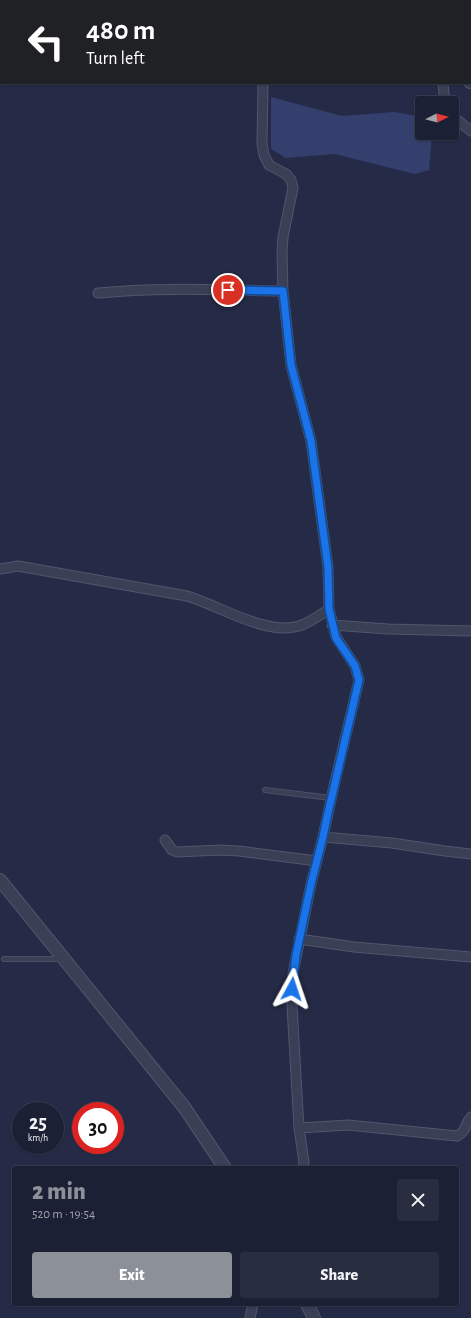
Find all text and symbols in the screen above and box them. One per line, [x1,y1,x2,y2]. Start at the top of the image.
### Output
icon: left [20,16,72,68]
text: 480 m [86,17,155,45]
text: Turn left [86,50,145,68]
north arrow [415,96,459,140]
map controls [415,96,459,140]
pin [211,273,245,307]
icon: arrive [217,279,239,301]
position arrow [271,968,313,1010]
speed limit sign: 30 [72,1102,124,1154]
text: 25 [29,1113,47,1133]
text: km/h [28,1133,48,1143]
button: close [397,1179,439,1221]
text: 2 min [32,1180,86,1204]
text: 520 m · 19:54 [32,1208,95,1221]
button: Exit [32,1252,232,1298]
button: Share [240,1252,439,1298]

